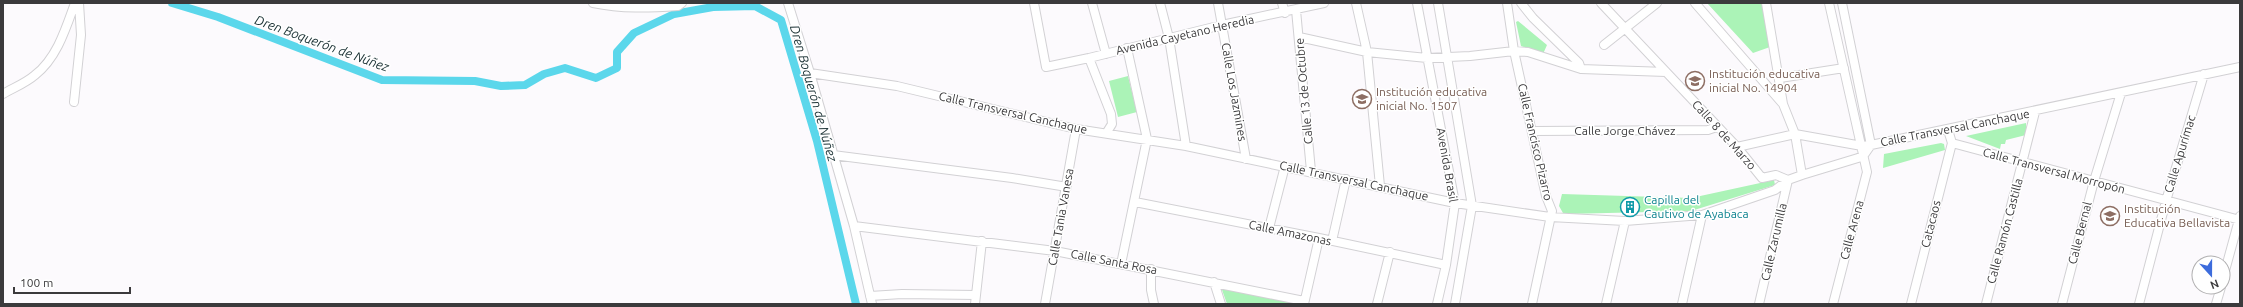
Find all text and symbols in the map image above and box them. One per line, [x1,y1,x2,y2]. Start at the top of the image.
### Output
water label: Dren Boquerón de Núñez [253,12,392,74]
street label: Avenida Cayetano Heredia [1115,12,1255,57]
water label: Dren Boquerón de Núñez [788,23,841,164]
street label: Calle 13 de Octubre [1292,37,1315,145]
street label: Calle Los Jazmines [1219,42,1250,142]
place label: Institución educativa inicial No. 14904 [1709,67,1820,94]
school or university icon: Institución educativa inicial No. 14904 [1684,70,1706,92]
street label: Calle Francisco Pizarro [1516,82,1555,202]
place label: Institución educativa inicial No. 1507 [1376,85,1487,112]
school or university icon: Institución educativa inicial No. 1507 [1351,88,1373,110]
street label: Calle Transversal Canchaque [938,89,1089,136]
street label: Calle 8 de Marzo [1690,97,1759,172]
street label: Calle Transversal Canchaque [1879,107,2031,148]
street label: Calle Apurímac [2162,113,2198,194]
street label: Calle Jorge Chávez [1574,124,1676,137]
street label: Avenida Brasil [1435,127,1460,203]
street label: Calle Transversal Morropón [1981,145,2127,196]
street label: Calle Transversal Canchaque [1278,158,1430,203]
street label: Calle Tania Vanesa [1046,167,1075,267]
street label: Calle Ramón Castilla [1984,177,2025,285]
place label: Capilla del Cautivo de Ayabaca [1644,193,1749,220]
building icon: Capilla del Cautivo de Ayabaca [1619,196,1641,218]
street label: Calle Arena [1837,199,1866,261]
street label: Catacaos [1918,199,1943,249]
street label: Calle Bernal [2065,200,2094,266]
street label: Calle Zarumilla [1758,202,1789,282]
place label: Institución Educativa Bellavista [2124,202,2230,229]
school or university icon: Institución Educativa Bellavista [2099,205,2121,227]
street label: Calle Amazonas [1248,217,1333,248]
street label: Calle Santa Rosa [1070,247,1159,276]
north arrow [2191,255,2231,295]
scale bar [14,269,130,295]
text: 100 m [20,276,53,289]
text: N [2209,277,2221,291]

